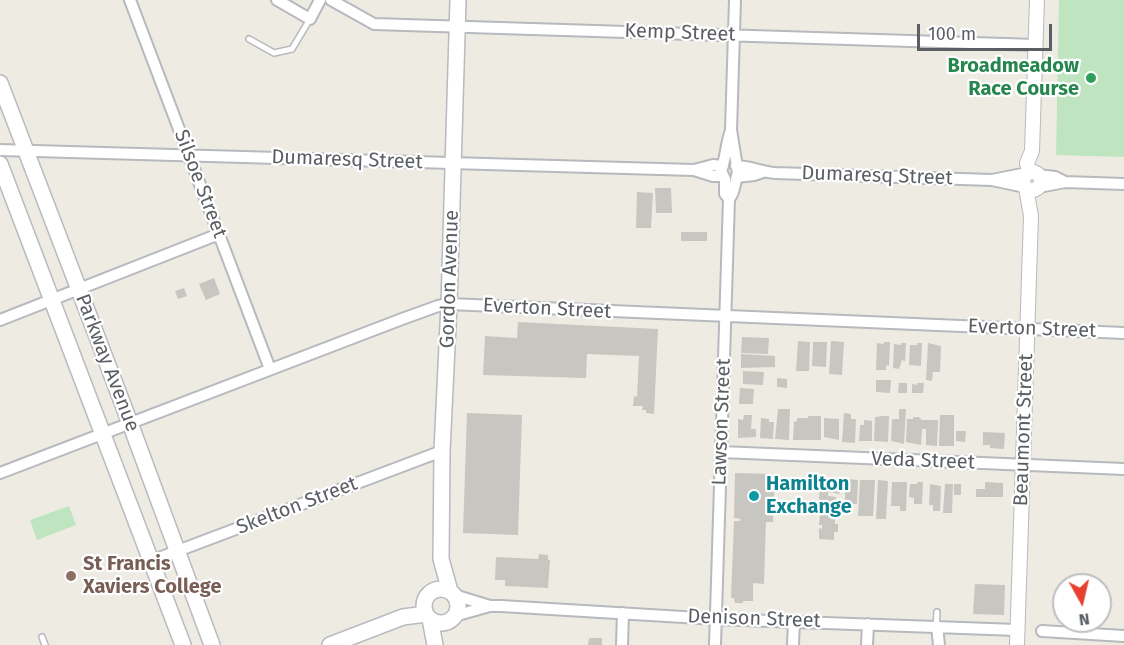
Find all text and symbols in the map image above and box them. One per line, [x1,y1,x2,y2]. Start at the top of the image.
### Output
scale bar [920,12,1055,50]
street label: Kemp Street [624,19,736,47]
text: 100 m [928,23,976,45]
place label: Broadmeadow Race Course [947,54,1079,101]
marker: Broadmeadow Race Course [1084,71,1098,85]
street label: Silsoe Street [168,127,232,241]
street label: Dumaresq Street [271,145,423,175]
street label: Dumaresq Street [801,161,953,191]
street label: Gordon Avenue [436,209,464,349]
street label: Parkway Avenue [70,291,144,435]
street label: Everton Street [482,294,612,324]
street label: Everton Street [967,315,1097,343]
street label: Beaumont Street [1009,353,1039,507]
street label: Lawson Street [708,358,736,486]
street label: Veda Street [871,447,975,475]
street label: Skelton Street [233,472,361,540]
place label: Hamilton Exchange [766,472,852,519]
marker: Hamilton Exchange [747,489,761,503]
place label: St Francis Xaviers College [83,552,221,599]
marker: St Francis Xaviers College [64,569,78,583]
north arrow [1052,573,1112,633]
street label: Denison Street [687,605,821,633]
text: N [1078,609,1091,629]

